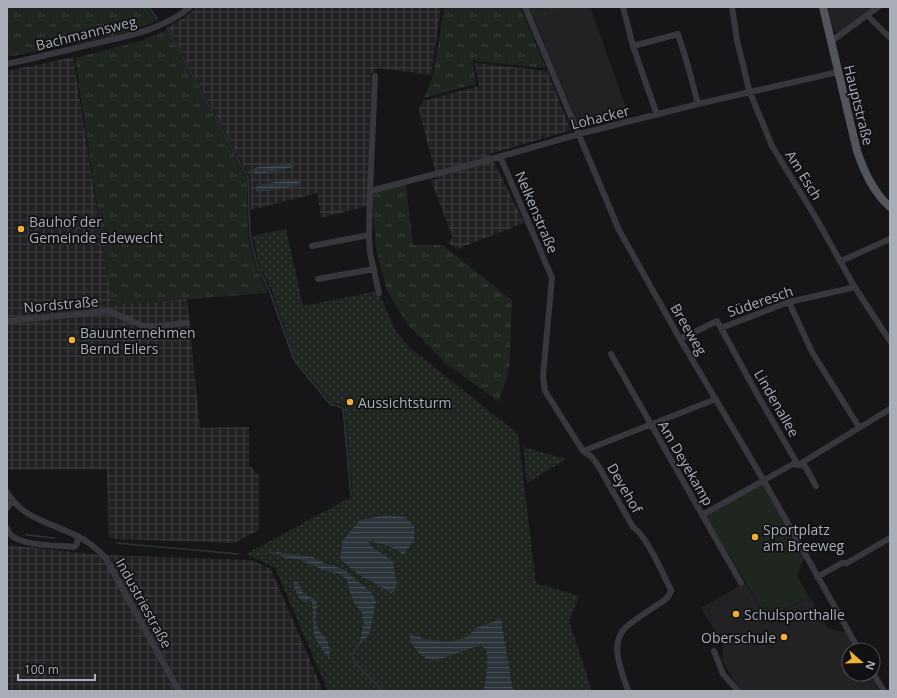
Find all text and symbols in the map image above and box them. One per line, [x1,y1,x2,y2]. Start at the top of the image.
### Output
street label: Bachmannsweg [34,11,139,55]
street label: Hauptstraße [840,63,878,147]
street label: Lohacker [569,100,632,133]
street label: Am Esch [781,147,827,203]
street label: Nelkenstraße [511,168,563,256]
place label: Bauhof der Gemeinde Edewecht [29,212,163,247]
marker: Bauhof der Gemeinde Edewecht [16,224,26,234]
street label: Süderesch [725,281,795,321]
street label: Nordstraße [23,291,99,317]
street label: Breeweg [667,300,712,359]
place label: Bauunternehmen Bernd Eilers [80,323,196,358]
marker: Bauunternehmen Bernd Eilers [67,335,77,345]
street label: Lindenallee [750,366,804,440]
place label: Aussichtsturm [358,393,452,412]
marker: Aussichtsturm [345,397,355,407]
street label: Am Deyekamp [654,417,718,509]
street label: Deyehof [603,460,648,518]
place label: Sportplatz am Breeweg [763,520,845,555]
marker: Sportplatz am Breeweg [750,532,760,542]
street label: Industriestraße [111,555,177,652]
place label: Schulsporthalle [744,605,845,624]
marker: Schulsporthalle [731,609,741,619]
place label: Oberschule [701,628,776,647]
marker: Oberschule [779,632,789,642]
north arrow [841,642,881,682]
scale bar [18,656,95,682]
text: N [862,659,879,672]
text: 100 m [24,661,59,678]

